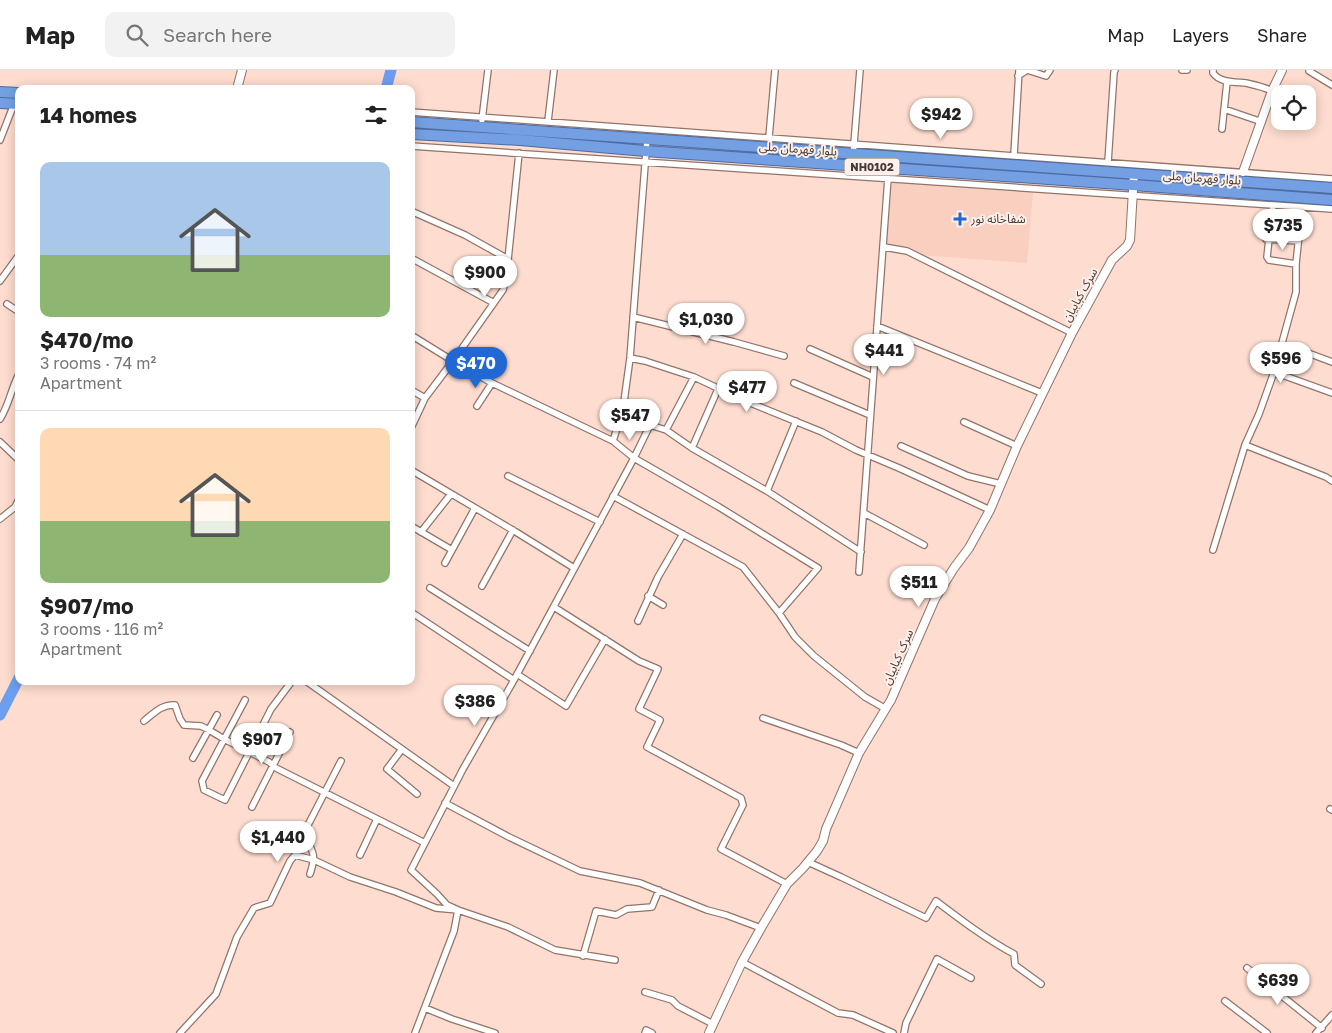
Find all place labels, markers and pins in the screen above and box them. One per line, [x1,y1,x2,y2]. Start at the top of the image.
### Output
pin: $942 [911,98,971,140]
pin: $735 [1253,208,1313,251]
place label: شفاخانه نور [970,211,1026,226]
marker: شفاخانه نور [953,212,967,226]
pin: $900 [455,256,515,298]
pin: $1,030 [665,302,747,345]
pin: $441 [854,334,914,376]
pin: $596 [1251,342,1311,384]
pin: $470 [446,346,506,389]
pin: $477 [717,370,777,413]
pin: $547 [600,398,660,441]
pin: $511 [889,566,949,608]
pin: $386 [445,684,505,727]
pin: $907 [232,722,292,765]
pin: $1,440 [237,820,319,863]
pin: $639 [1248,964,1308,1006]

